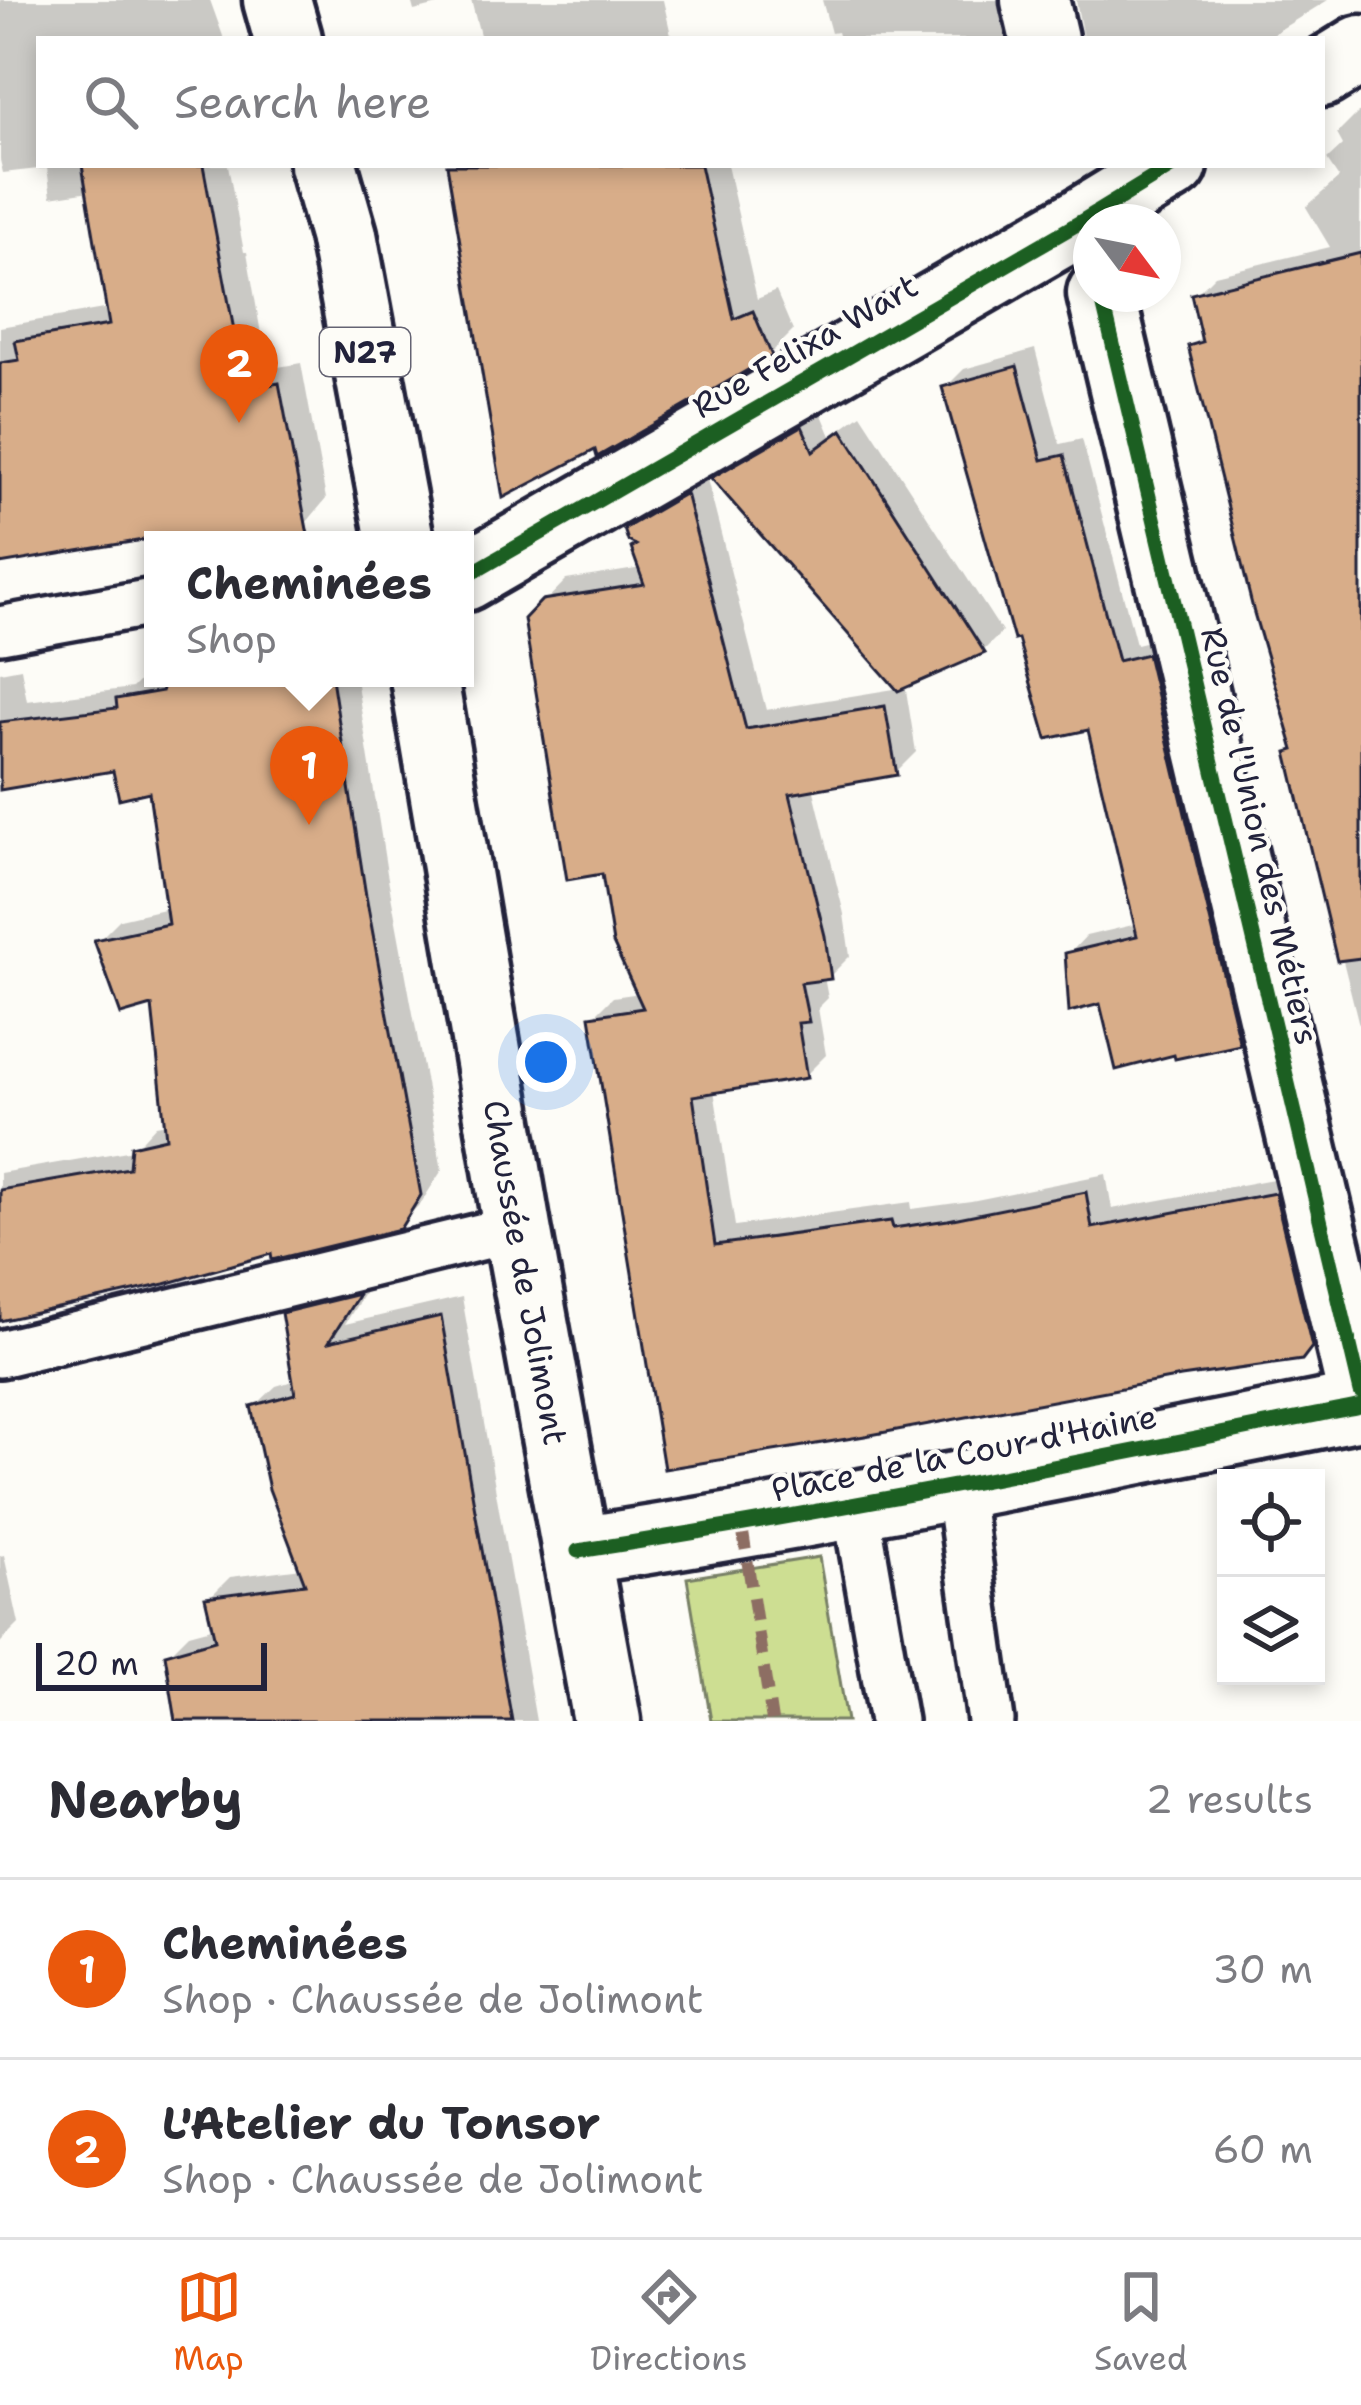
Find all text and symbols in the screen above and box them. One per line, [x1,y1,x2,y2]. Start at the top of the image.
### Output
search box [36,36,1325,168]
icon: search [78,69,144,135]
text: Search here [174,72,431,132]
north arrow [1073,204,1181,312]
street label: Rue Felixa Wart [684,263,926,429]
pin: 2 [200,324,278,423]
road number: N27 [320,328,410,376]
popup [144,531,474,687]
text: Cheminées [186,553,432,613]
text: Shop [186,613,277,665]
street label: Rue de l'Union des Métiers [1190,623,1330,1049]
pin: 1 [270,726,348,825]
your location [516,1032,576,1092]
street label: Chaussée de Jolimont [473,1096,579,1449]
street label: Place de la Cour d'Haine [767,1394,1161,1512]
map controls [1217,1469,1325,1685]
button: locate [1217,1469,1325,1577]
button: layers [1217,1577,1325,1685]
scale bar [36,1637,267,1690]
text: 20 m [54,1641,139,1686]
text: Nearby [48,1765,243,1833]
text: 2 results [1146,1773,1313,1825]
text: Cheminées [162,1913,408,1973]
text: 1 [78,1943,96,1995]
text: 30 m [1212,1943,1313,1995]
text: Shop · Chaussée de Jolimont [162,1973,704,2025]
text: L'Atelier du Tonsor [162,2093,600,2153]
text: 2 [73,2123,101,2175]
text: 60 m [1213,2123,1313,2175]
text: Shop · Chaussée de Jolimont [162,2153,704,2205]
tab: Map [173,2264,244,2381]
tab: Directions [590,2264,748,2381]
tab: Saved [1094,2264,1188,2381]

